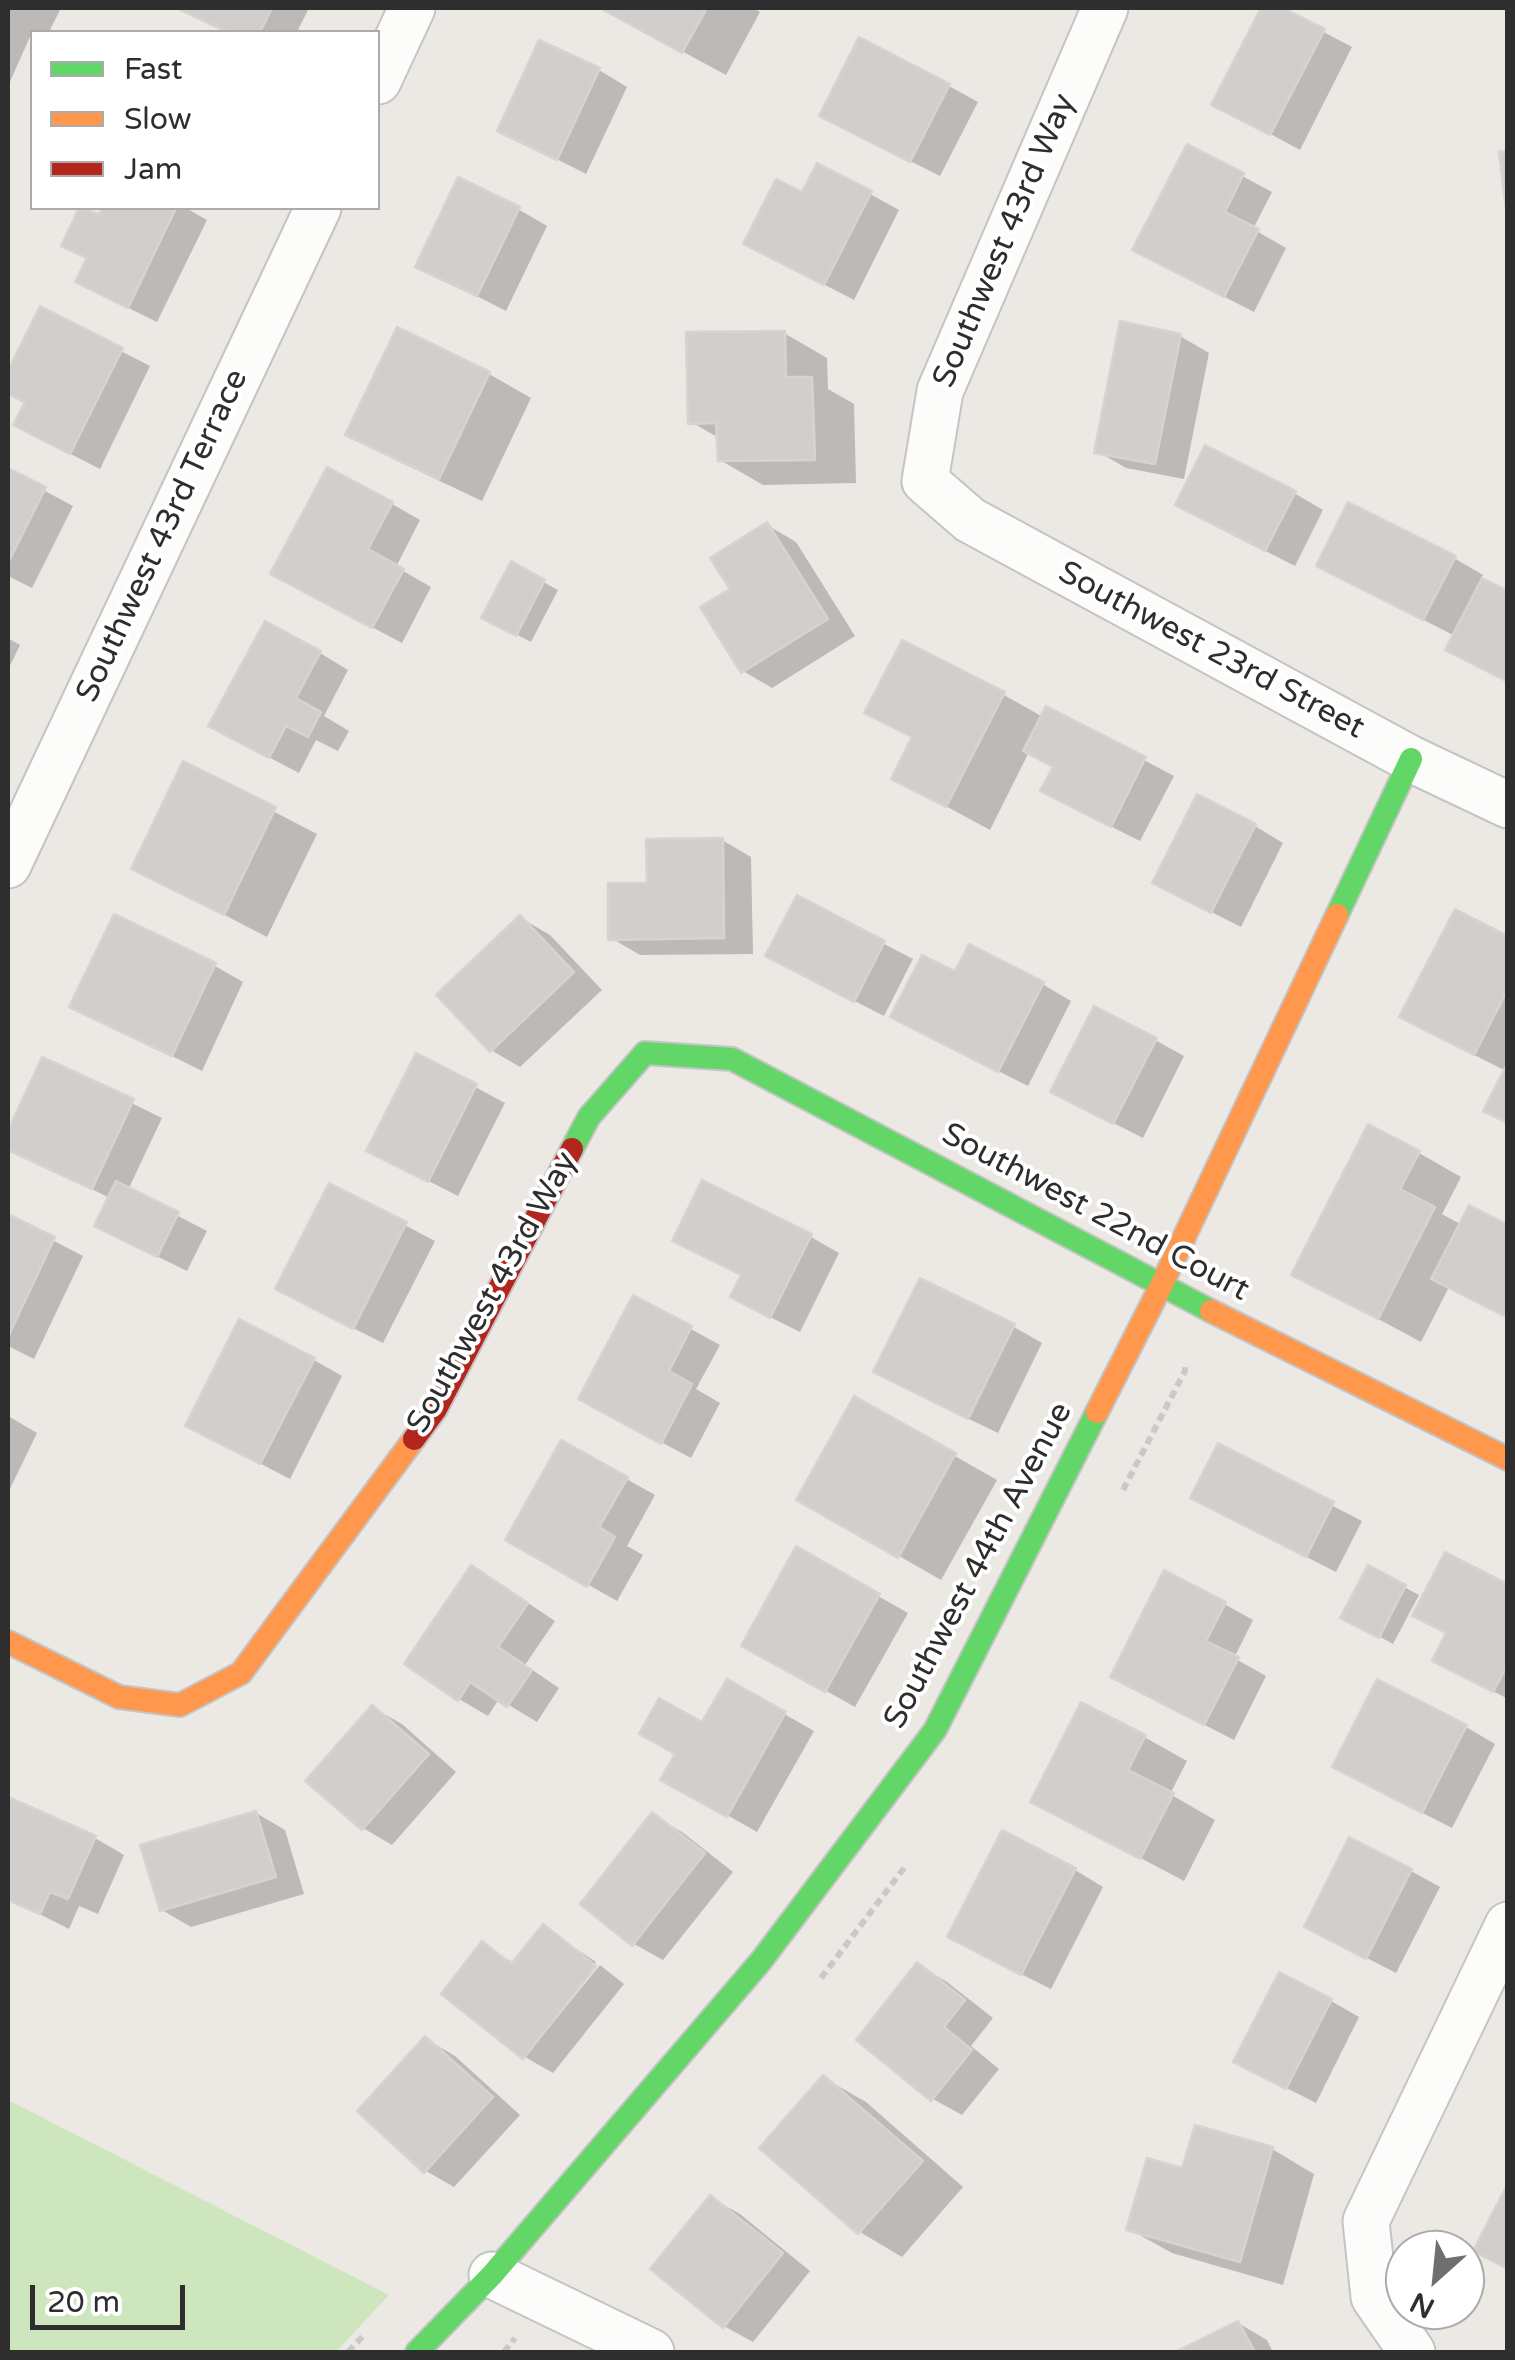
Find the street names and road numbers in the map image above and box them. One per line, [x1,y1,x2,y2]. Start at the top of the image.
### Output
street label: Southwest 43rd Way [926,88,1084,394]
street label: Southwest 43rd Terrace [69,364,257,708]
street label: Southwest 23rd Street [1051,554,1371,748]
street label: Southwest 22nd Court [935,1116,1255,1310]
street label: Southwest 43rd Way [400,1146,586,1440]
street label: Southwest 44th Avenue [877,1396,1081,1736]

